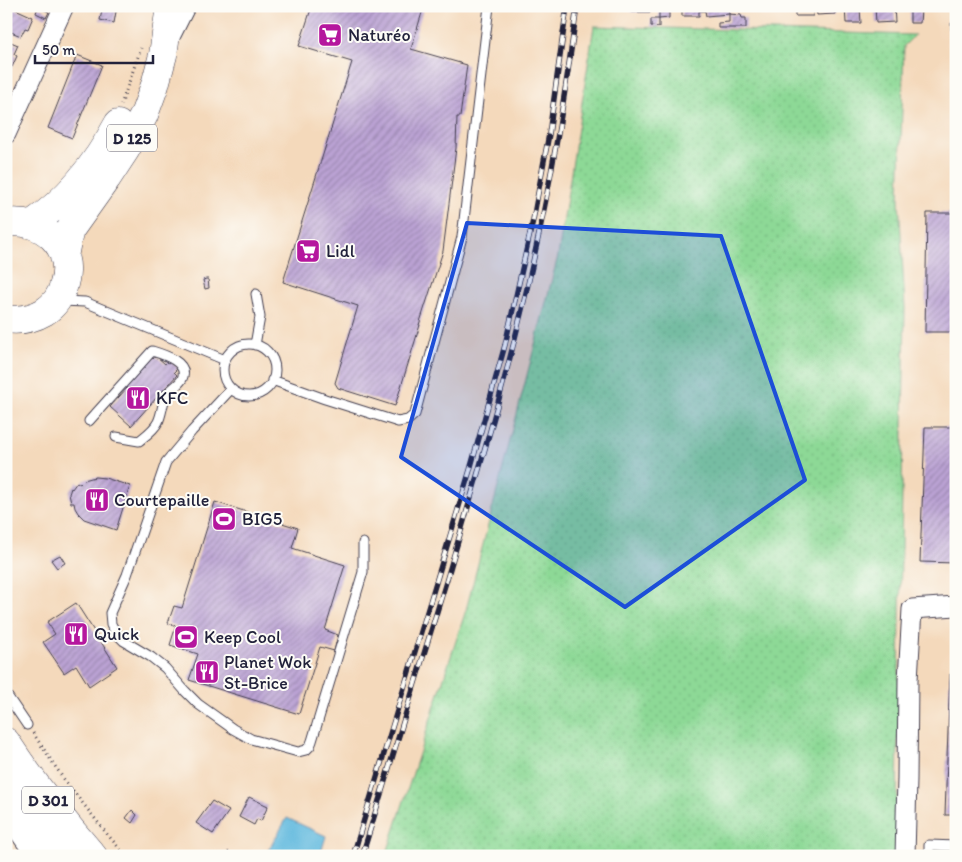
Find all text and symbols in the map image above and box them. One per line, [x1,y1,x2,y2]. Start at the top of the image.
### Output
supermarket icon: Naturéo [317,22,343,48]
place label: Naturéo [348,24,411,46]
scale bar [35,32,152,64]
text: 50 m [42,41,75,59]
road number: D 125 [107,125,157,152]
supermarket icon: Lidl [295,238,321,264]
place label: Lidl [326,240,355,262]
restaurant icon: KFC [125,385,151,411]
place label: KFC [156,387,188,409]
restaurant icon: Courtepaille [84,487,110,513]
place label: Courtepaille [114,489,210,511]
sports icon: BIG5 [211,506,237,532]
place label: BIG5 [242,508,282,530]
restaurant icon: Quick [63,621,89,647]
place label: Quick [94,623,139,645]
sports icon: Keep Cool [173,624,199,650]
place label: Keep Cool [204,626,281,648]
place label: Planet Wok St-Brice [224,651,312,694]
restaurant icon: Planet Wok St-Brice [194,659,220,685]
road number: D 301 [22,786,74,814]

